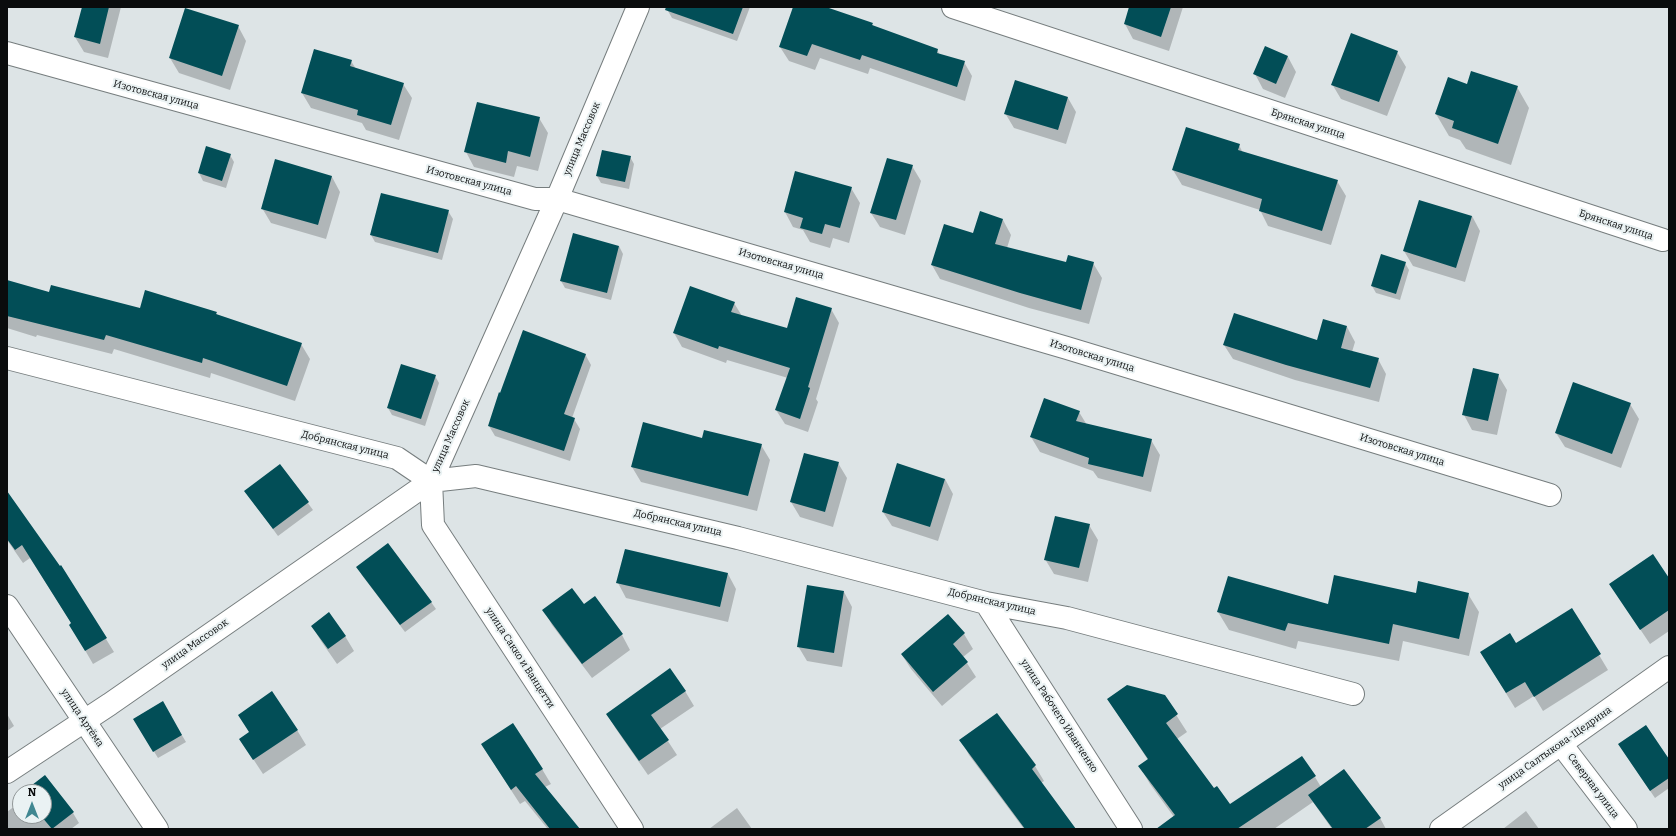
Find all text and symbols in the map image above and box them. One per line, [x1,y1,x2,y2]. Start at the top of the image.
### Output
street label: Изотовская улица [112,78,200,112]
street label: улица Массовок [561,100,603,178]
street label: Брянская улица [1269,106,1347,142]
street label: Изотовская улица [425,164,513,198]
street label: Брянская улица [1577,207,1655,243]
street label: Изотовская улица [737,246,825,282]
street label: Изотовская улица [1048,337,1136,375]
street label: улица Массовок [430,398,472,474]
street label: Добрянская улица [300,428,390,462]
street label: Изотовская улица [1358,431,1446,469]
street label: Добрянская улица [633,507,723,539]
street label: Добрянская улица [947,586,1037,618]
street label: улица Сакко и Ванцетти [483,605,557,711]
street label: улица Массовок [159,617,231,671]
street label: улица Рабочего Иванченко [1018,657,1100,775]
street label: улица Артёма [58,687,106,749]
street label: улица Салтыкова-Щедрина [1496,704,1614,792]
street label: Северная улица [1565,751,1621,821]
north arrow [12,784,52,824]
text: N [28,786,36,799]

